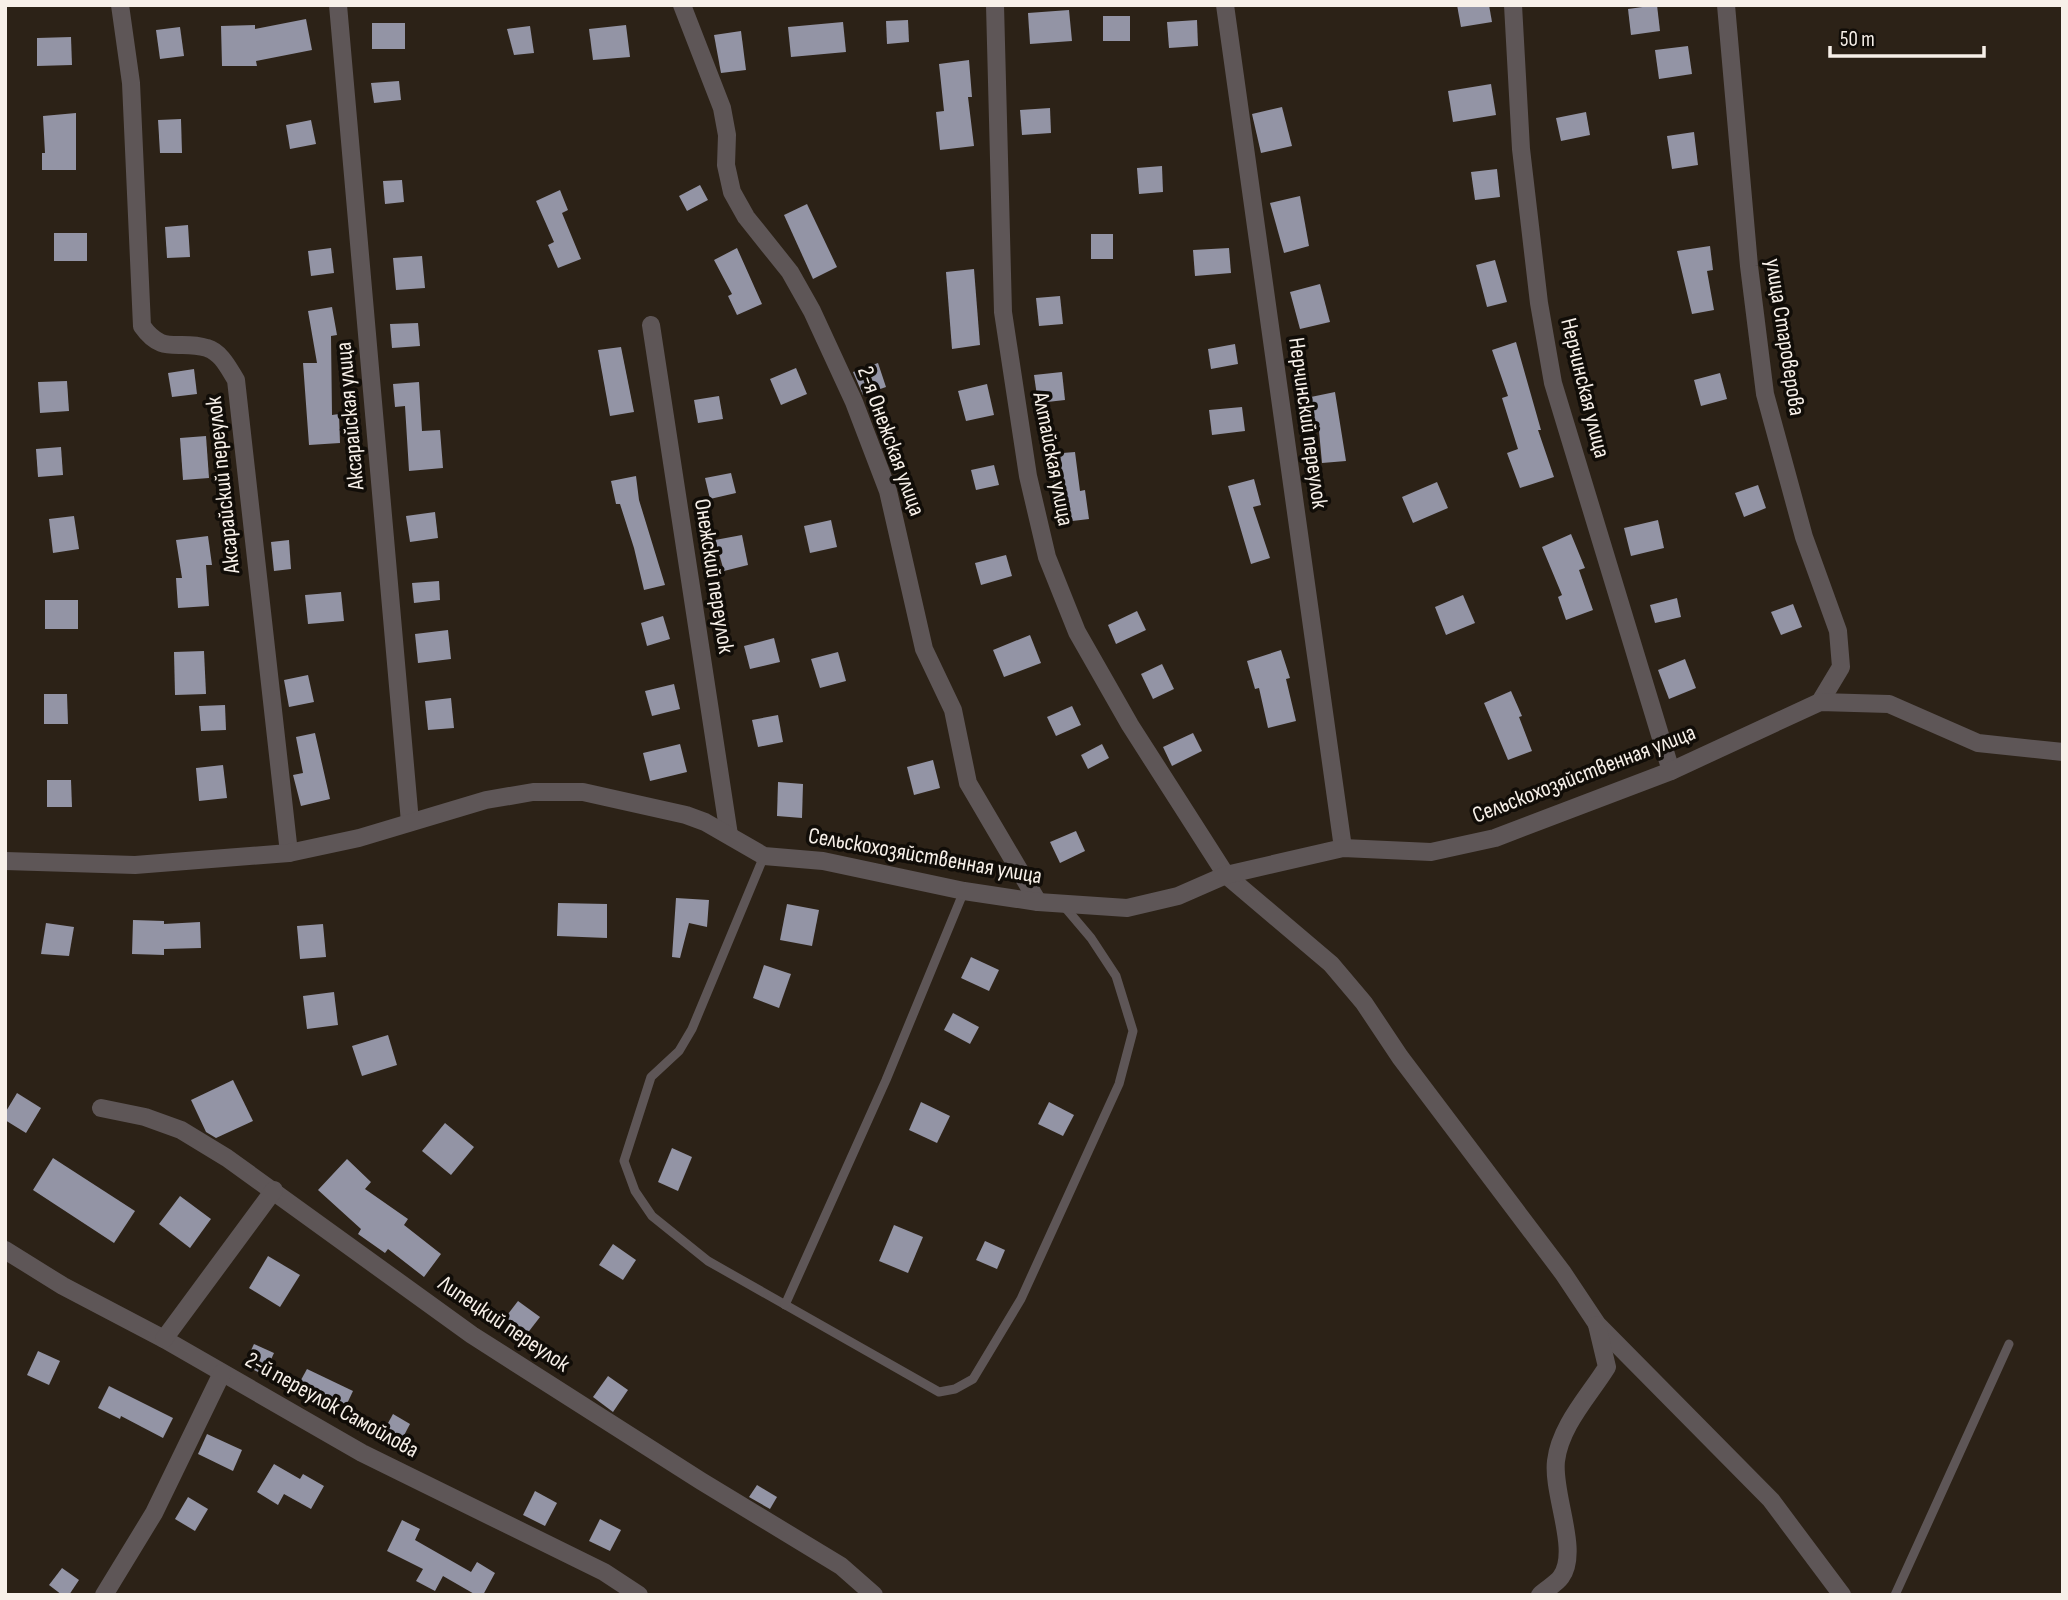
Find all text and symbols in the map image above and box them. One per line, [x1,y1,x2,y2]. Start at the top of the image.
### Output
scale bar [1830,14,1984,58]
text: 50 m [1840,27,1875,52]
street label: улица Староверова [1759,256,1811,418]
street label: Нерчинская улица [1554,315,1616,461]
street label: Нерчинский переулок [1282,336,1334,511]
street label: Аксарайская улица [330,341,371,492]
street label: 2-я Онежская улица [851,362,931,520]
street label: Алтайская улица [1026,389,1080,528]
street label: Аксарайский переулок [200,395,246,576]
street label: Онежский переулок [688,497,740,656]
street label: Сельскохозяйственная улица [1468,718,1700,830]
street label: Сельскохозяйственная улица [806,822,1044,890]
street label: Липецкий переулок [432,1269,575,1378]
street label: 2-й переулок Самойлова [240,1346,424,1464]

